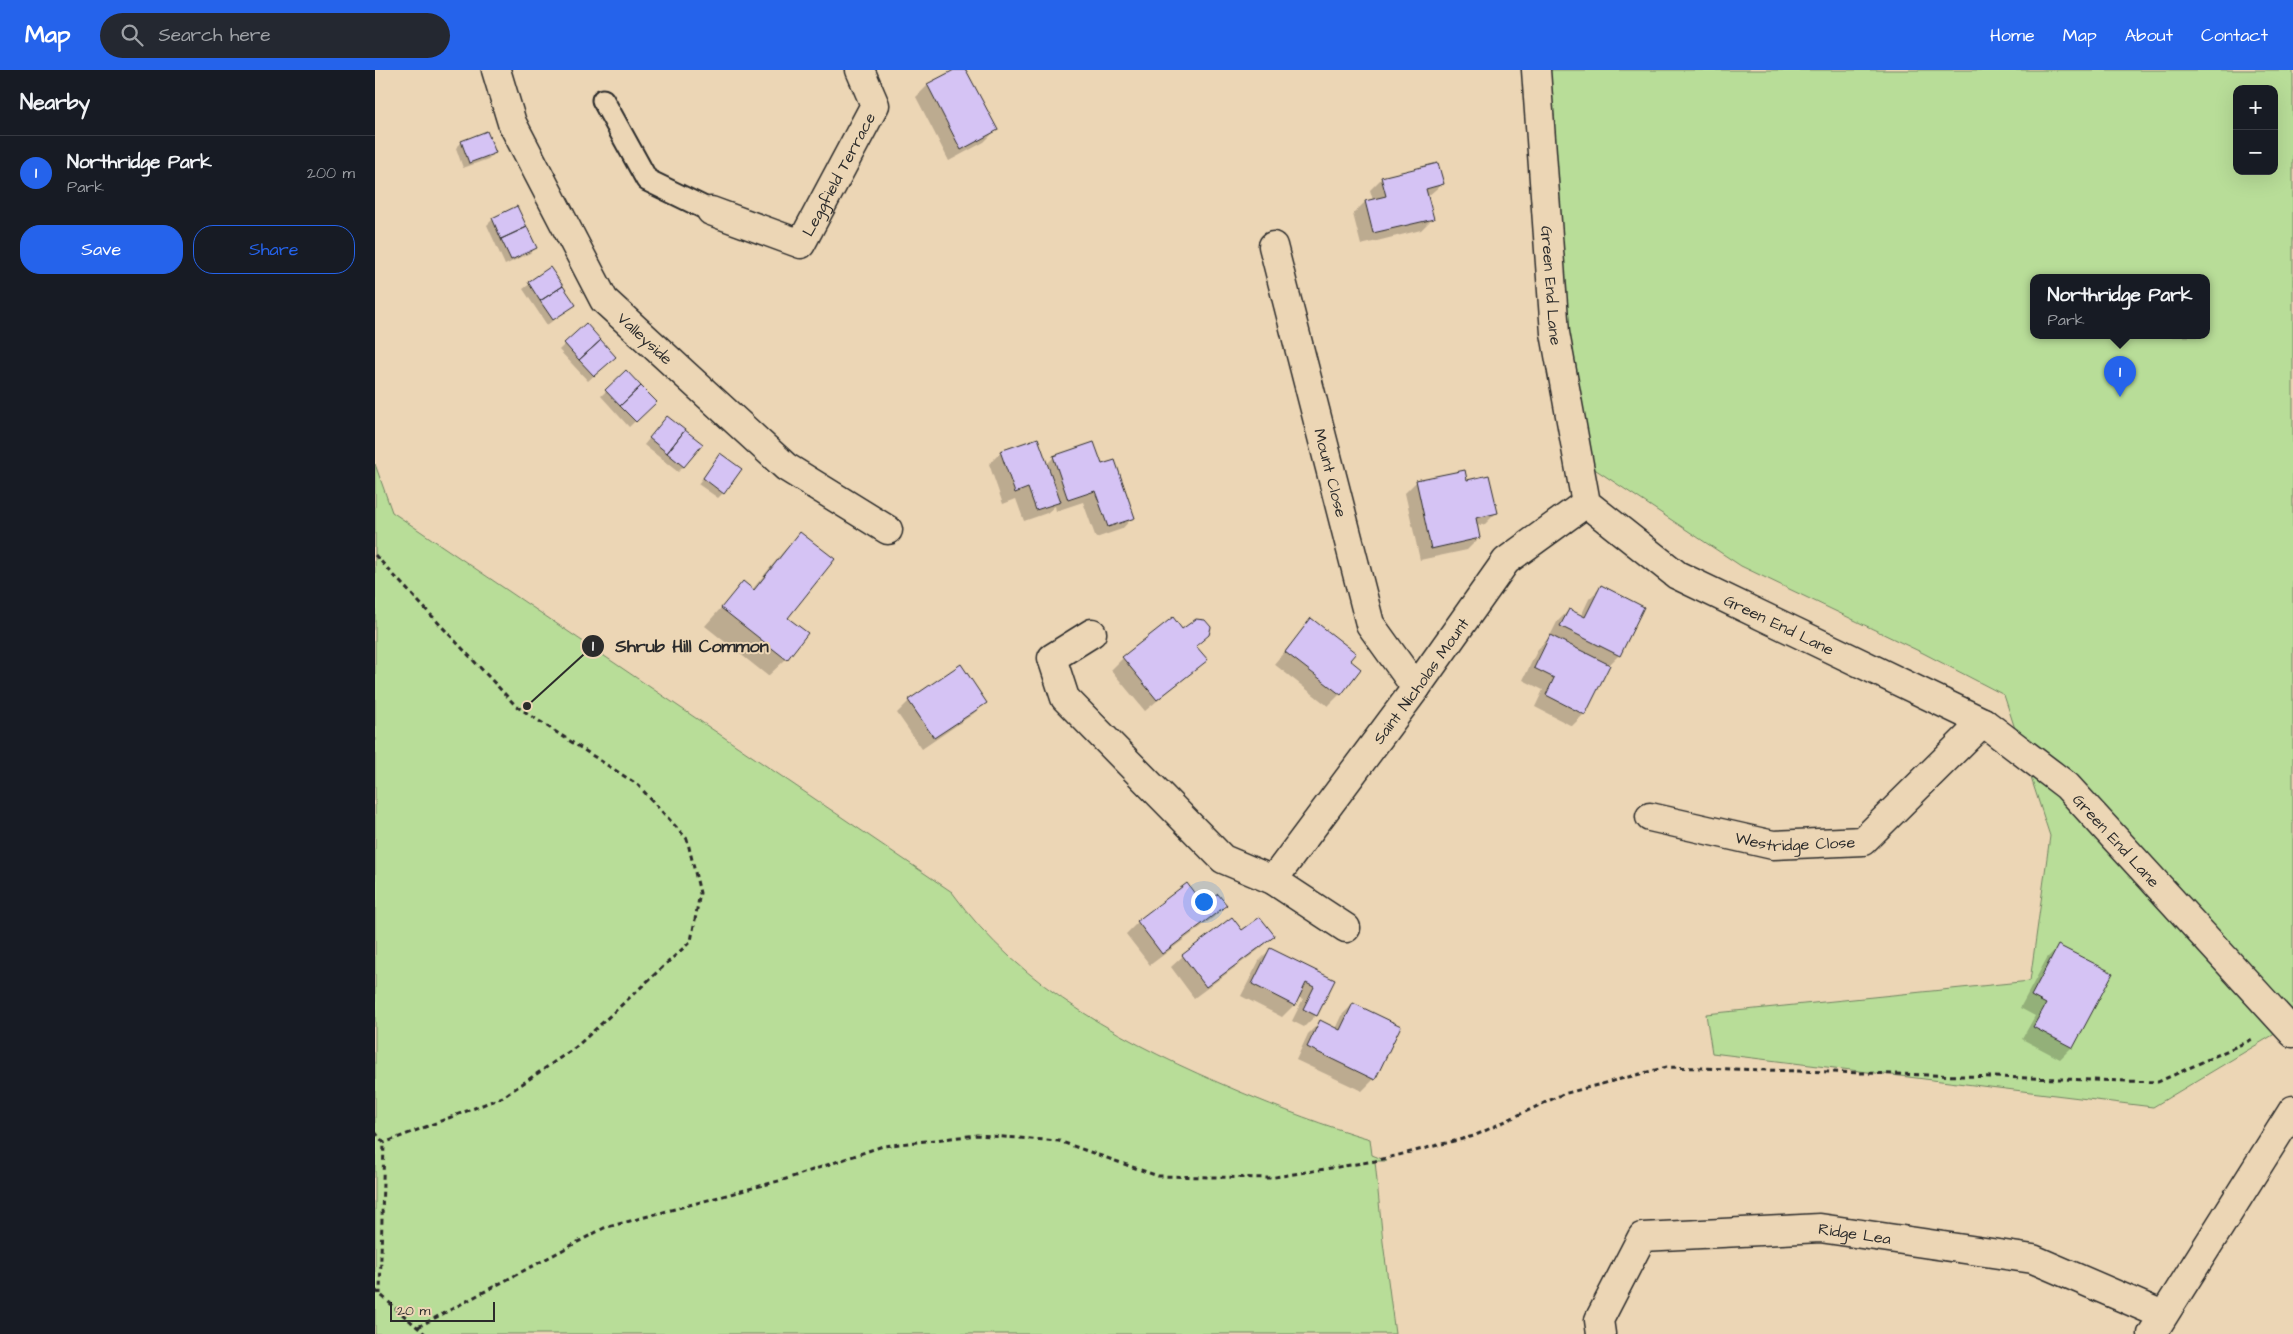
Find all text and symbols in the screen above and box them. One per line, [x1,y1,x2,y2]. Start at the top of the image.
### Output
search box [100,13,450,58]
text: Map [25,18,70,52]
icon: search [118,21,146,49]
text: Search here [158,22,271,49]
text: Home [1990,23,2035,48]
text: Map [2063,23,2097,48]
text: About [2125,23,2173,48]
text: Contact [2201,23,2268,48]
map controls [2233,85,2278,175]
button: + [2233,85,2278,130]
text: Nearby [20,88,90,117]
street label: Leggfield Terrace [797,109,881,240]
button: − [2233,130,2278,175]
text: Northridge Park [67,149,212,176]
text: 1 [35,162,37,184]
text: 200 m [307,162,355,184]
text: Park [67,176,104,198]
button: Save [20,225,183,274]
button: Share [193,225,355,274]
street label: Green End Lane [1535,225,1567,347]
popup [2030,274,2210,339]
text: Northridge Park [2048,282,2192,309]
street label: Valleyside [612,308,677,370]
text: Park [2048,309,2085,331]
pin: 1 [2104,356,2136,397]
street label: Mount Close [1308,426,1352,520]
street label: Green End Lane [1720,589,1838,661]
street label: Saint Nicholas Mount [1368,613,1475,749]
callout: Shrub Hill Common [580,630,778,663]
text: Shrub Hill Common [614,634,769,659]
text: 1 [592,636,594,657]
street label: Green End Lane [2067,789,2165,893]
street label: Westridge Close [1733,827,1856,857]
your location [1191,889,1217,915]
street label: Ridge Lea [1817,1218,1892,1250]
scale bar [390,1299,495,1322]
text: 20 m [397,1301,430,1321]

